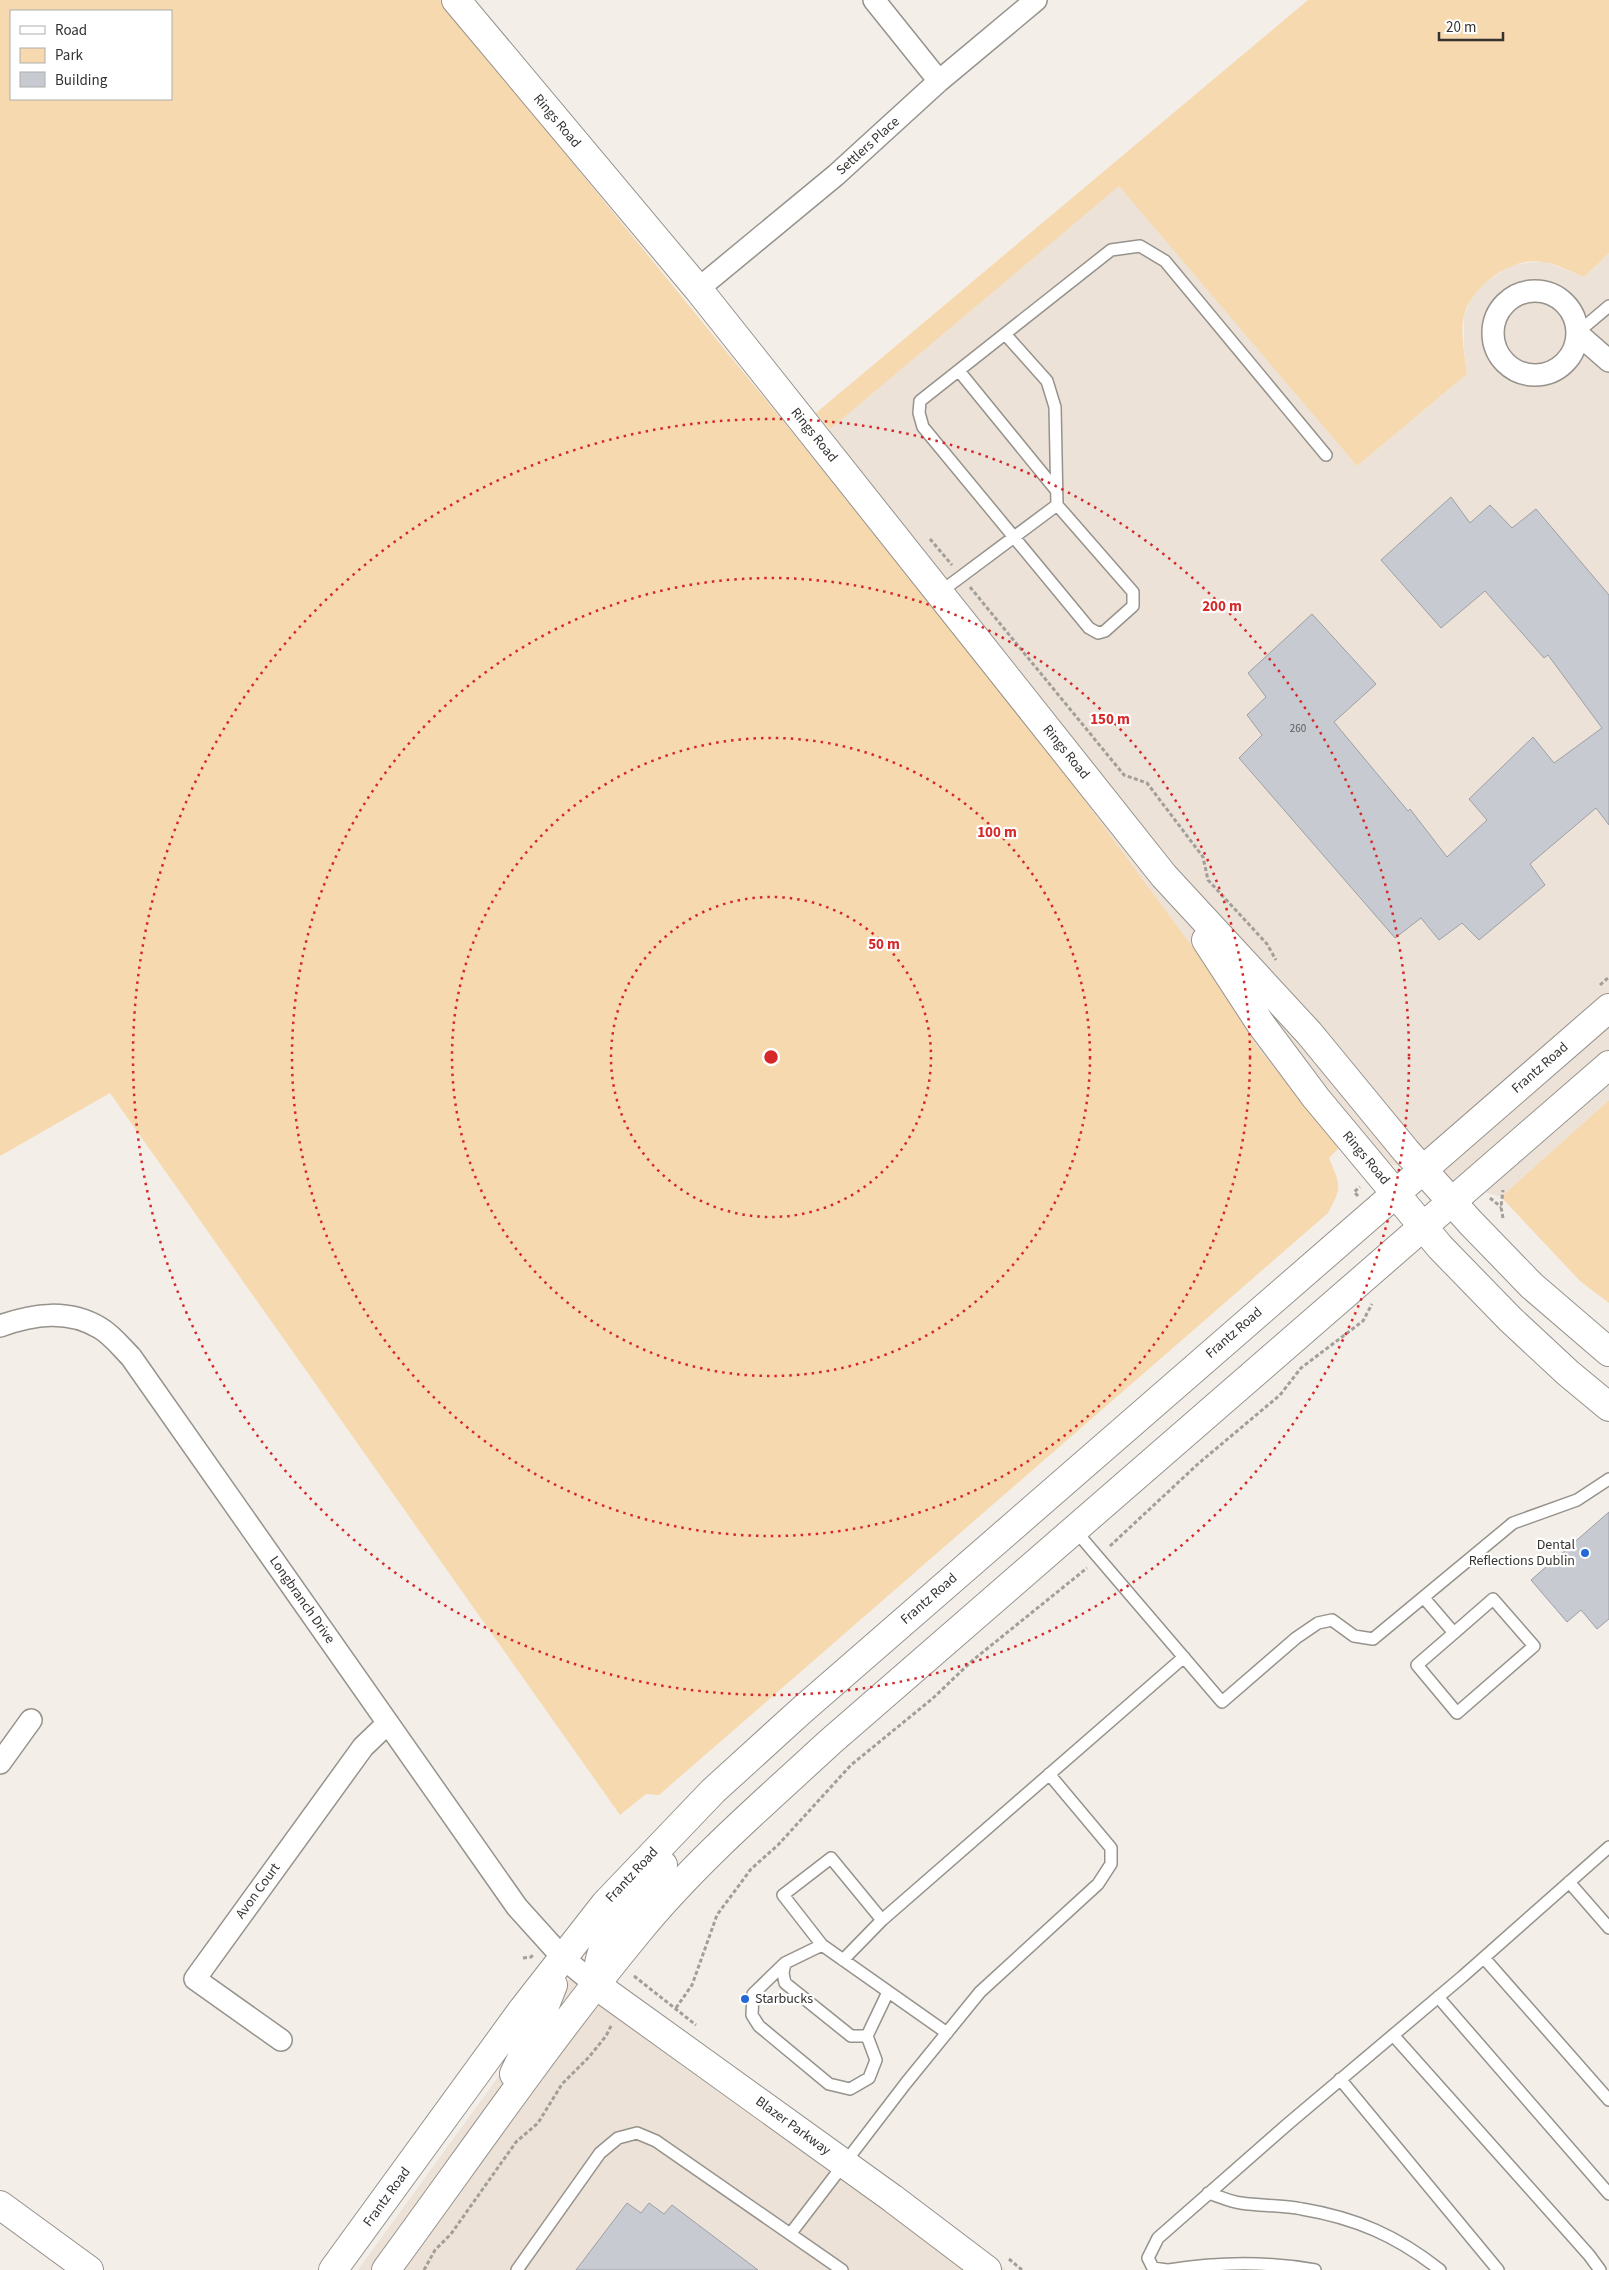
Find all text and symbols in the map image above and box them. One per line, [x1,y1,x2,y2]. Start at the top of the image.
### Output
legend [10,10,172,100]
scale bar [1439,10,1503,42]
text: 20 m [1446,17,1476,38]
text: Road [55,20,87,41]
text: Park [55,45,84,66]
text: Building [55,70,108,91]
street label: Rings Road [528,90,586,152]
street label: Settlers Place [832,112,904,180]
street label: Rings Road [786,404,842,466]
text: 200 m [1202,596,1242,617]
text: 150 m [1090,709,1130,730]
street label: Rings Road [1038,721,1094,783]
house number: 260 [1290,721,1306,736]
text: 100 m [977,822,1017,843]
text: 50 m [868,934,900,955]
street label: Frantz Road [1507,1038,1573,1098]
centre of rings [762,1048,780,1066]
street label: Rings Road [1337,1127,1395,1189]
street label: Frantz Road [1201,1303,1267,1363]
place label: Dental Reflections Dublin [1469,1535,1575,1571]
marker: Dental Reflections Dublin [1579,1547,1591,1559]
street label: Longbranch Drive [264,1552,340,1648]
street label: Frantz Road [896,1569,962,1629]
street label: Frantz Road [601,1843,663,1907]
street label: Avon Court [231,1859,285,1923]
place label: Starbucks [755,1989,813,2009]
marker: Starbucks [739,1993,751,2005]
street label: Blazer Parkway [751,2092,835,2161]
street label: Frantz Road [359,2163,415,2231]

